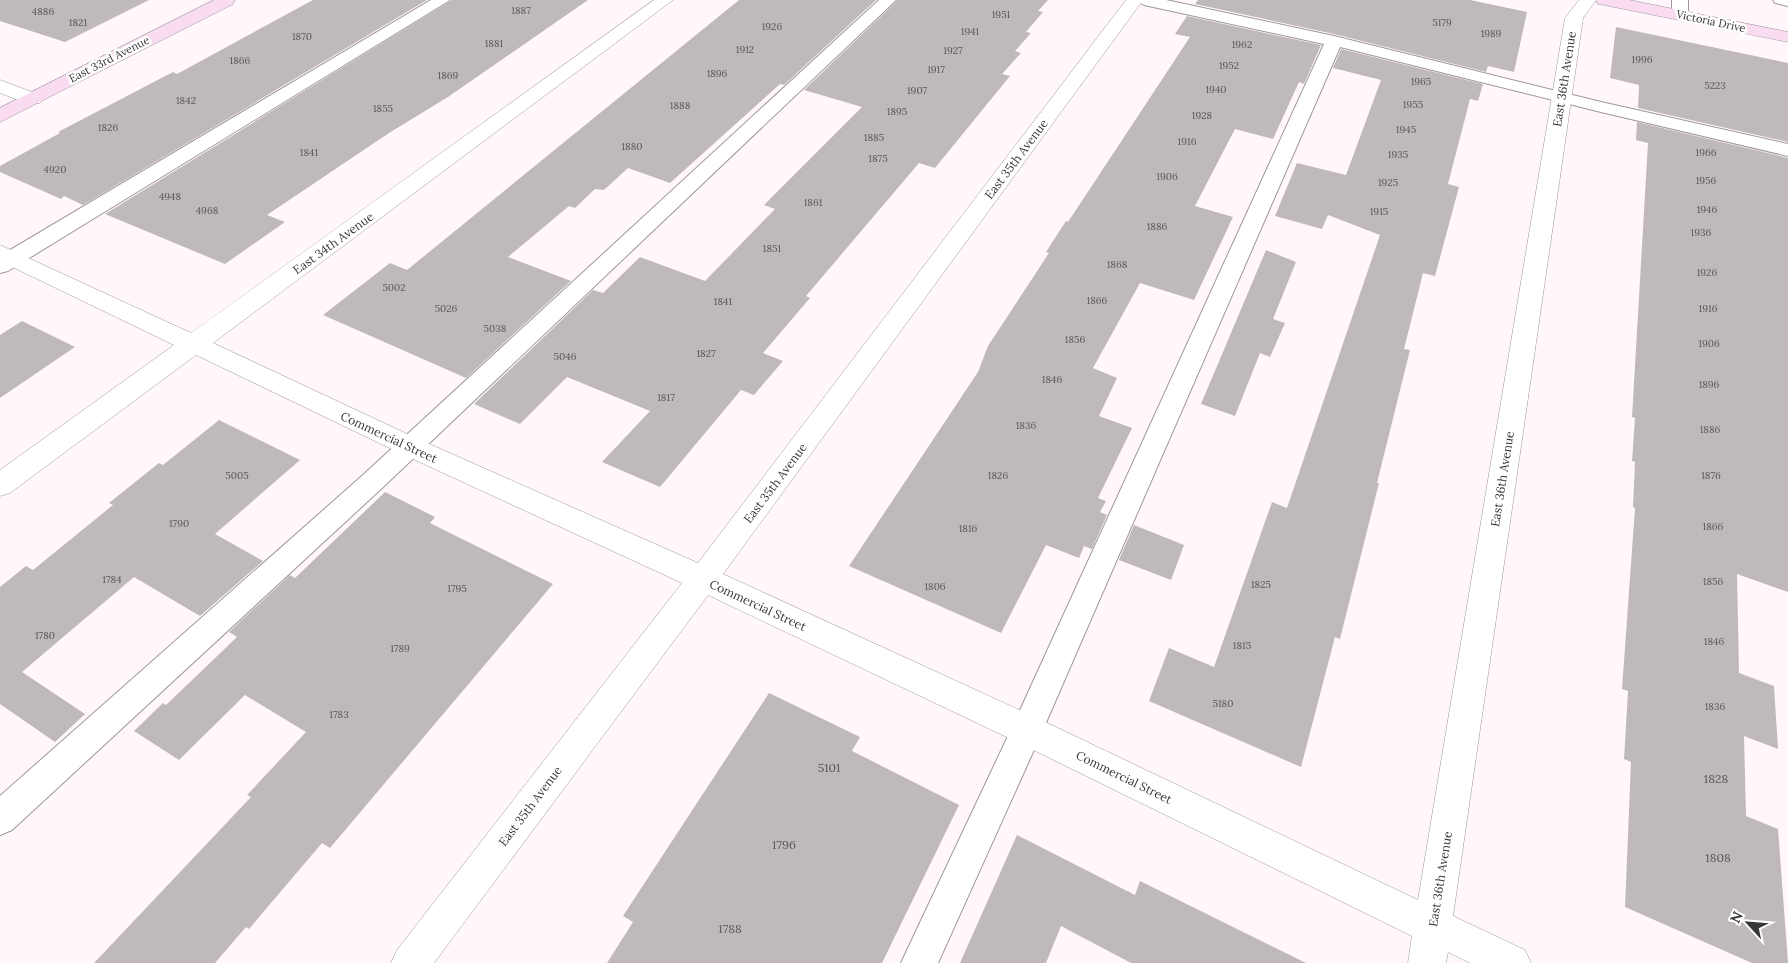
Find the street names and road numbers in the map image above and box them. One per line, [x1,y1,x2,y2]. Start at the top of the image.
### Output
street label: Victoria Drive [1674,7,1747,35]
street label: East 36th Avenue [1549,30,1579,128]
street label: East 33rd Avenue [66,33,152,85]
street label: East 35th Avenue [981,116,1051,202]
street label: East 34th Avenue [290,208,377,277]
street label: Commercial Street [338,408,440,466]
street label: East 36th Avenue [1487,430,1517,528]
street label: East 35th Avenue [740,440,810,526]
street label: Commercial Street [707,576,809,634]
street label: Commercial Street [1074,747,1175,807]
street label: East 35th Avenue [495,763,565,849]
street label: East 36th Avenue [1425,830,1455,928]

